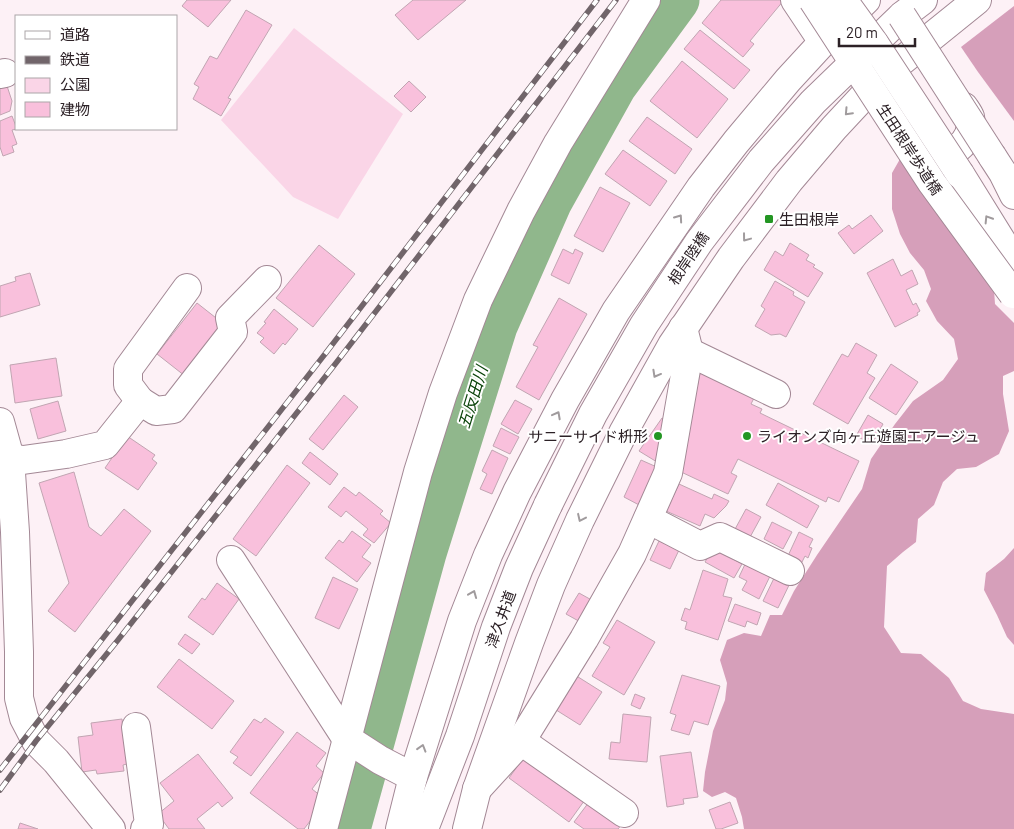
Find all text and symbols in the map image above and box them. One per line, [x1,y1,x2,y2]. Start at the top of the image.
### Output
legend [15,15,178,130]
scale bar [839,15,915,47]
text: 20 m [846,23,878,41]
text: 道路 [60,25,90,43]
text: 鉄道 [60,50,90,68]
text: 公園 [60,75,90,93]
text: 建物 [60,100,90,118]
street label: 生田根岸歩道橋 [874,100,946,198]
one-way arrow [845,107,854,116]
place label: 生田根岸 [779,210,839,228]
marker: 生田根岸 [763,213,775,225]
one-way arrow [673,214,682,224]
one-way arrow [985,216,995,225]
street label: 根岸陸橋 [664,228,712,288]
one-way arrow [743,232,752,242]
water label: 五反田川 [454,362,491,430]
one-way arrow [652,368,662,377]
one-way arrow [551,412,561,421]
place label: サニーサイド枡形 [528,427,648,445]
place label: ライオンズ向ヶ丘遊園エアージュ [757,427,979,445]
marker: サニーサイド枡形 [652,430,664,442]
marker: ライオンズ向ヶ丘遊園エアージュ [741,430,753,442]
one-way arrow [577,513,588,522]
street label: 津久井道 [481,588,519,650]
one-way arrow [467,590,477,599]
one-way arrow [417,745,427,753]

